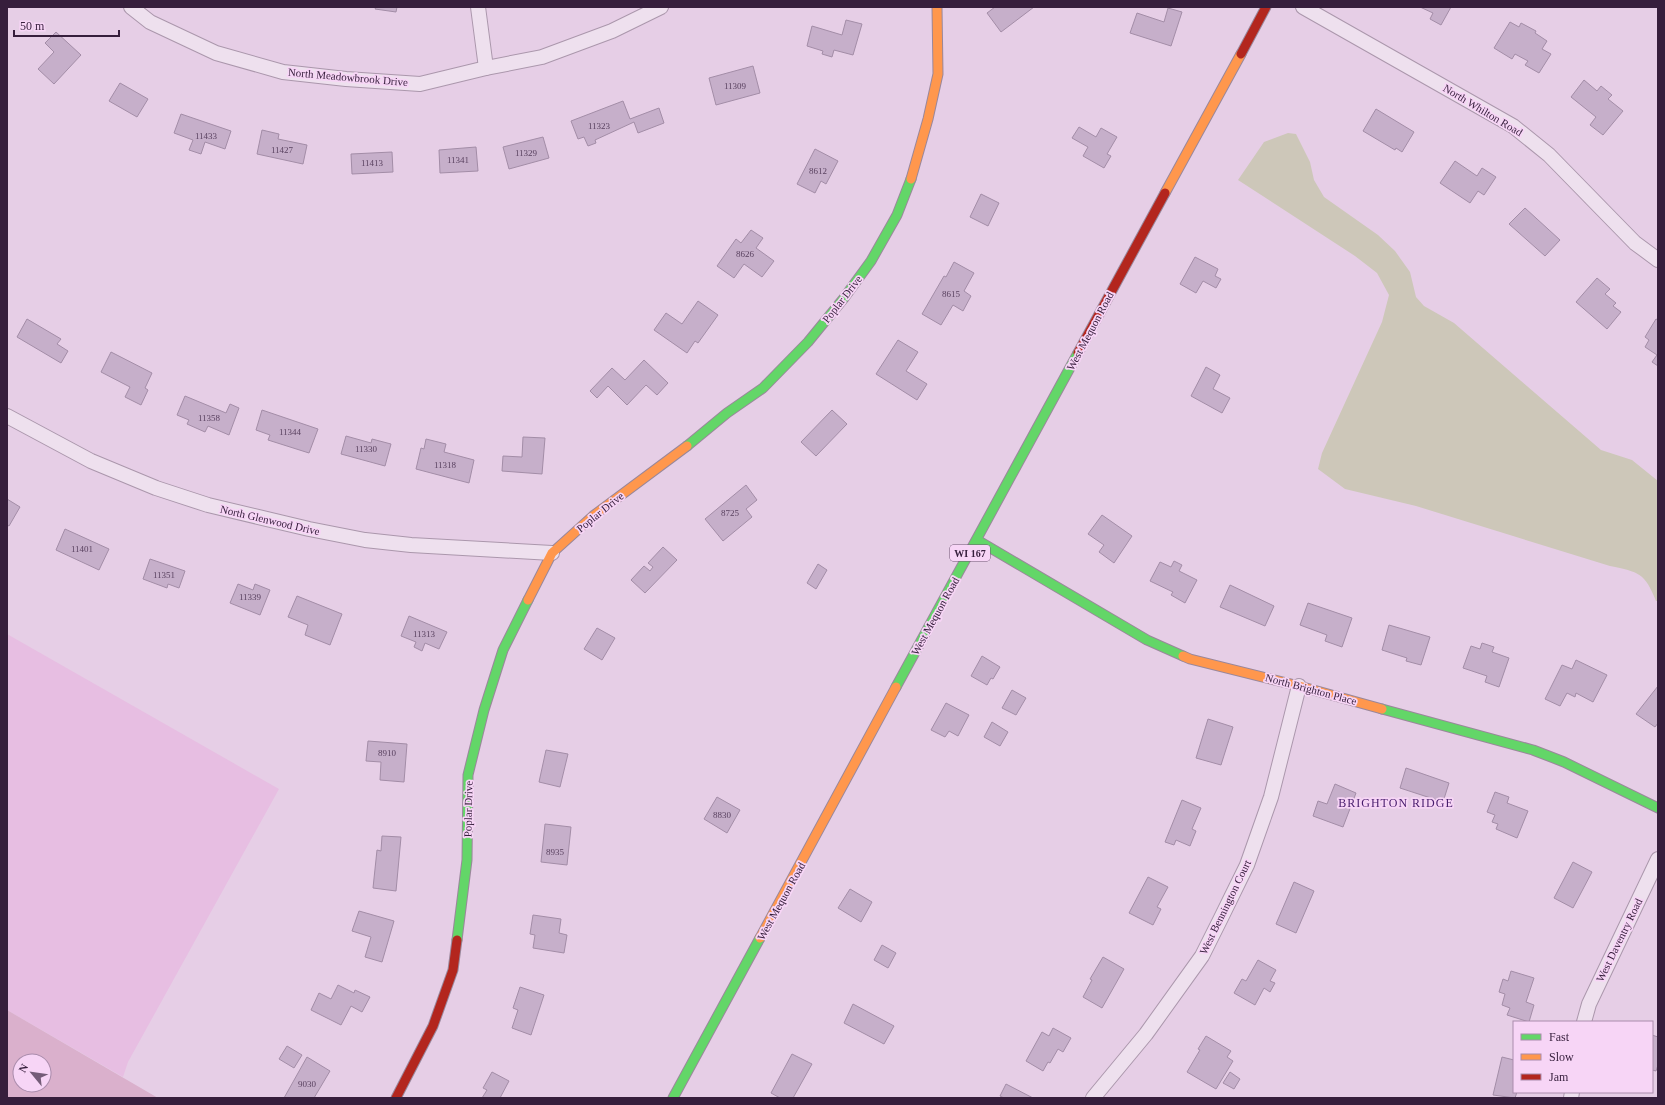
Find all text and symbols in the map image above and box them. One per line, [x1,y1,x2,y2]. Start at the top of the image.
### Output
scale bar [14,12,119,38]
text: 50 m [20,19,45,33]
street label: North Meadowbrook Drive [288,66,409,88]
house number: 11309 [724,81,747,91]
street label: North Whilton Road [1441,82,1525,139]
house number: 11323 [588,121,611,131]
house number: 11433 [195,131,218,141]
house number: 11427 [271,145,294,155]
house number: 11329 [515,148,538,158]
house number: 11341 [447,155,469,165]
house number: 11413 [361,158,384,168]
house number: 8612 [809,166,827,176]
house number: 8626 [736,249,755,259]
street label: Poplar Drive [820,273,864,325]
house number: 8615 [942,289,961,299]
street label: West Mequon Road [1064,289,1116,372]
house number: 11358 [198,413,221,423]
house number: 11344 [279,427,302,437]
house number: 11330 [355,444,378,454]
house number: 11318 [434,460,457,470]
street label: Poplar Drive [574,489,626,534]
street label: North Glenwood Drive [219,503,321,537]
house number: 8725 [721,508,740,518]
house number: 11401 [71,544,93,554]
road number: WI 167 [950,545,990,561]
house number: 11351 [153,570,175,580]
street label: West Mequon Road [909,575,962,657]
house number: 11339 [239,592,262,602]
house number: 11313 [413,629,436,639]
street label: North Brighton Place [1264,671,1358,707]
house number: 8910 [378,748,397,758]
street label: Poplar Drive [462,781,474,837]
district label: BRIGHTON RIDGE [1338,796,1454,810]
house number: 8830 [713,810,732,820]
house number: 8935 [546,847,565,857]
street label: West Bennington Court [1197,858,1253,956]
street label: West Mequon Road [755,860,808,942]
street label: West Daventry Road [1594,896,1645,984]
legend [1513,1021,1653,1093]
text: Fast [1549,1030,1570,1044]
text: Slow [1549,1050,1574,1064]
north arrow [12,1053,52,1093]
text: N [16,1062,30,1075]
text: Jam [1549,1070,1569,1084]
house number: 9030 [298,1079,317,1089]

